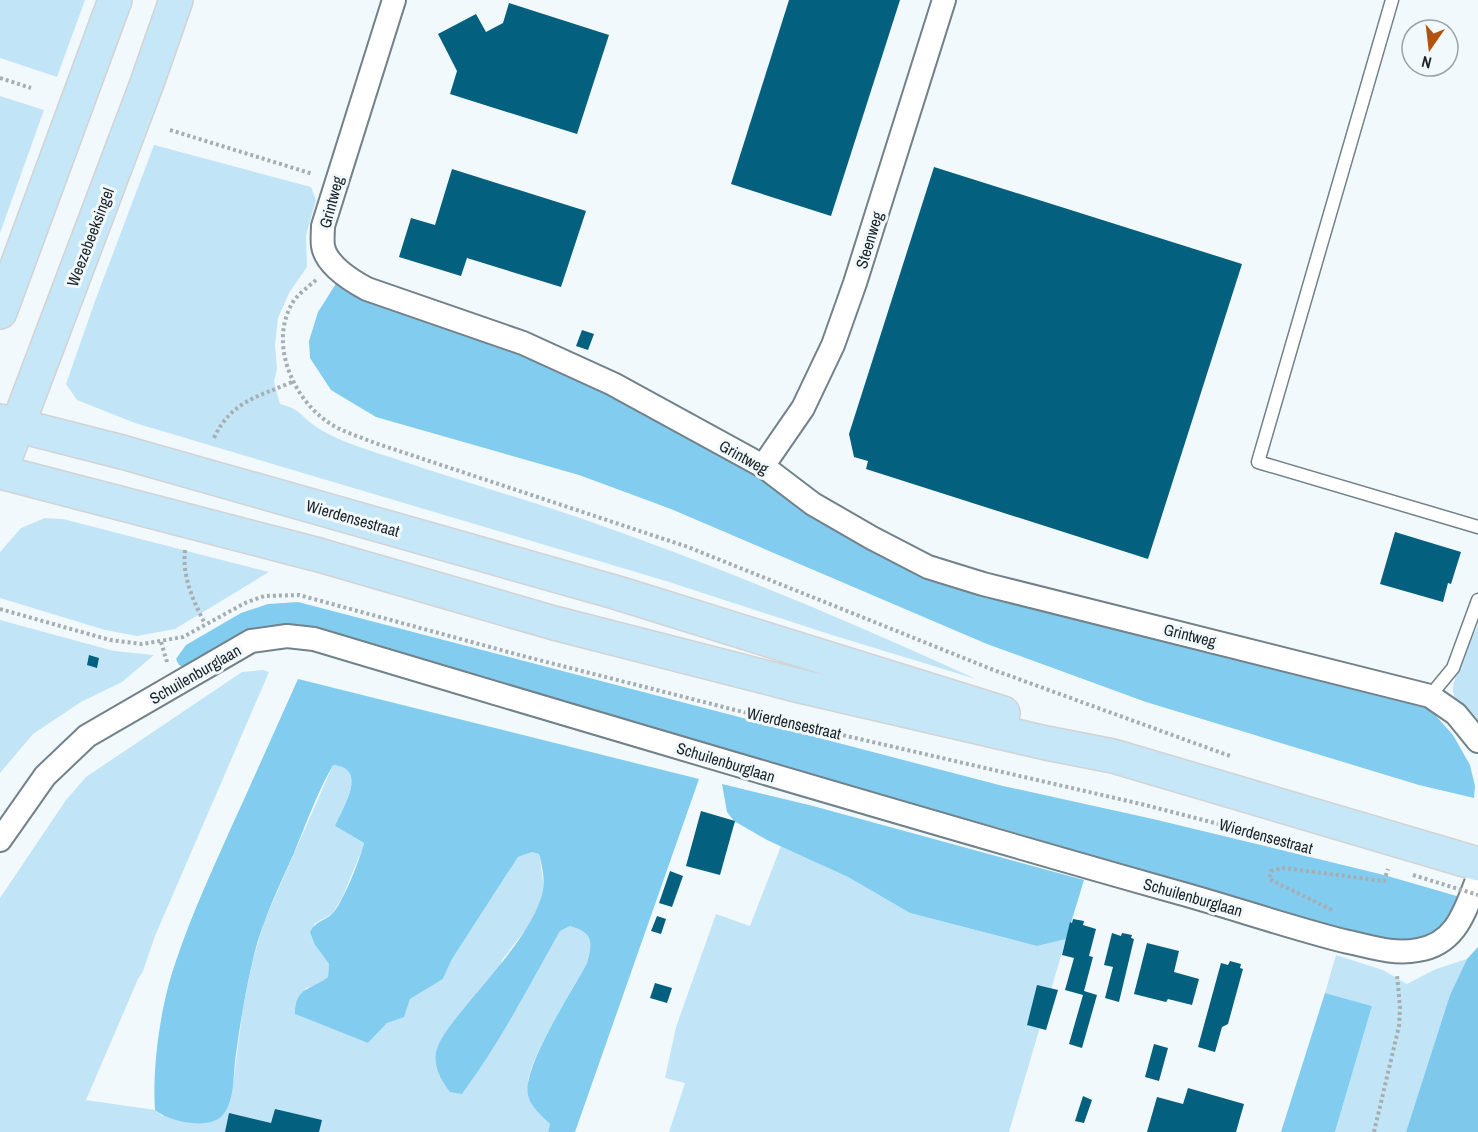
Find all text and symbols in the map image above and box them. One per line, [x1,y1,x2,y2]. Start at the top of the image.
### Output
north arrow [1400,18,1460,78]
text: N [1419,51,1434,74]
street label: Grintweg [313,173,349,231]
street label: Weezebeeksingel [61,184,119,290]
street label: Steenweg [850,208,888,271]
street label: Grintweg [715,434,773,480]
street label: Wierdensestraat [304,494,403,542]
street label: Grintweg [1162,618,1219,652]
street label: Schuilenburglaan [145,639,245,709]
street label: Wierdensestraat [745,701,844,745]
street label: Schuilenburglaan [674,737,778,787]
street label: Wierdensestraat [1217,813,1316,859]
street label: Schuilenburglaan [1141,872,1245,922]

